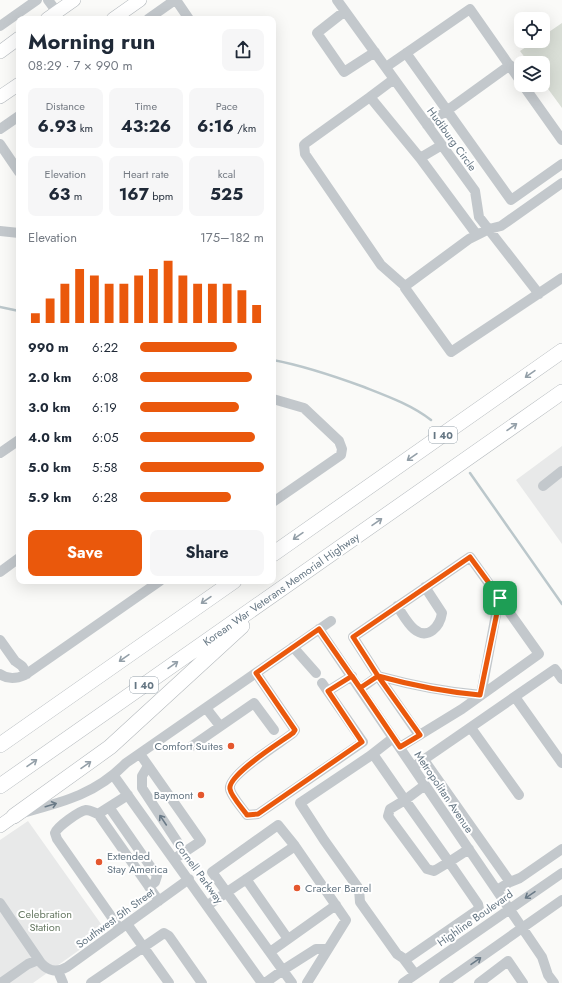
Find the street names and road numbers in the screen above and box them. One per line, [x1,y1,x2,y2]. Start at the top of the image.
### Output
street label: Hudiburg Circle [423,104,481,174]
road number: I 40 [429,427,457,443]
street label: Korean War Veterans Memorial Highway [199,529,363,649]
road number: I 40 [130,677,158,693]
street label: Metropolitan Avenue [411,748,478,836]
street label: Cornell Parkway [171,837,227,907]
street label: Southwest 5th Street [72,884,158,952]
street label: Highline Boulevard [434,886,516,950]

